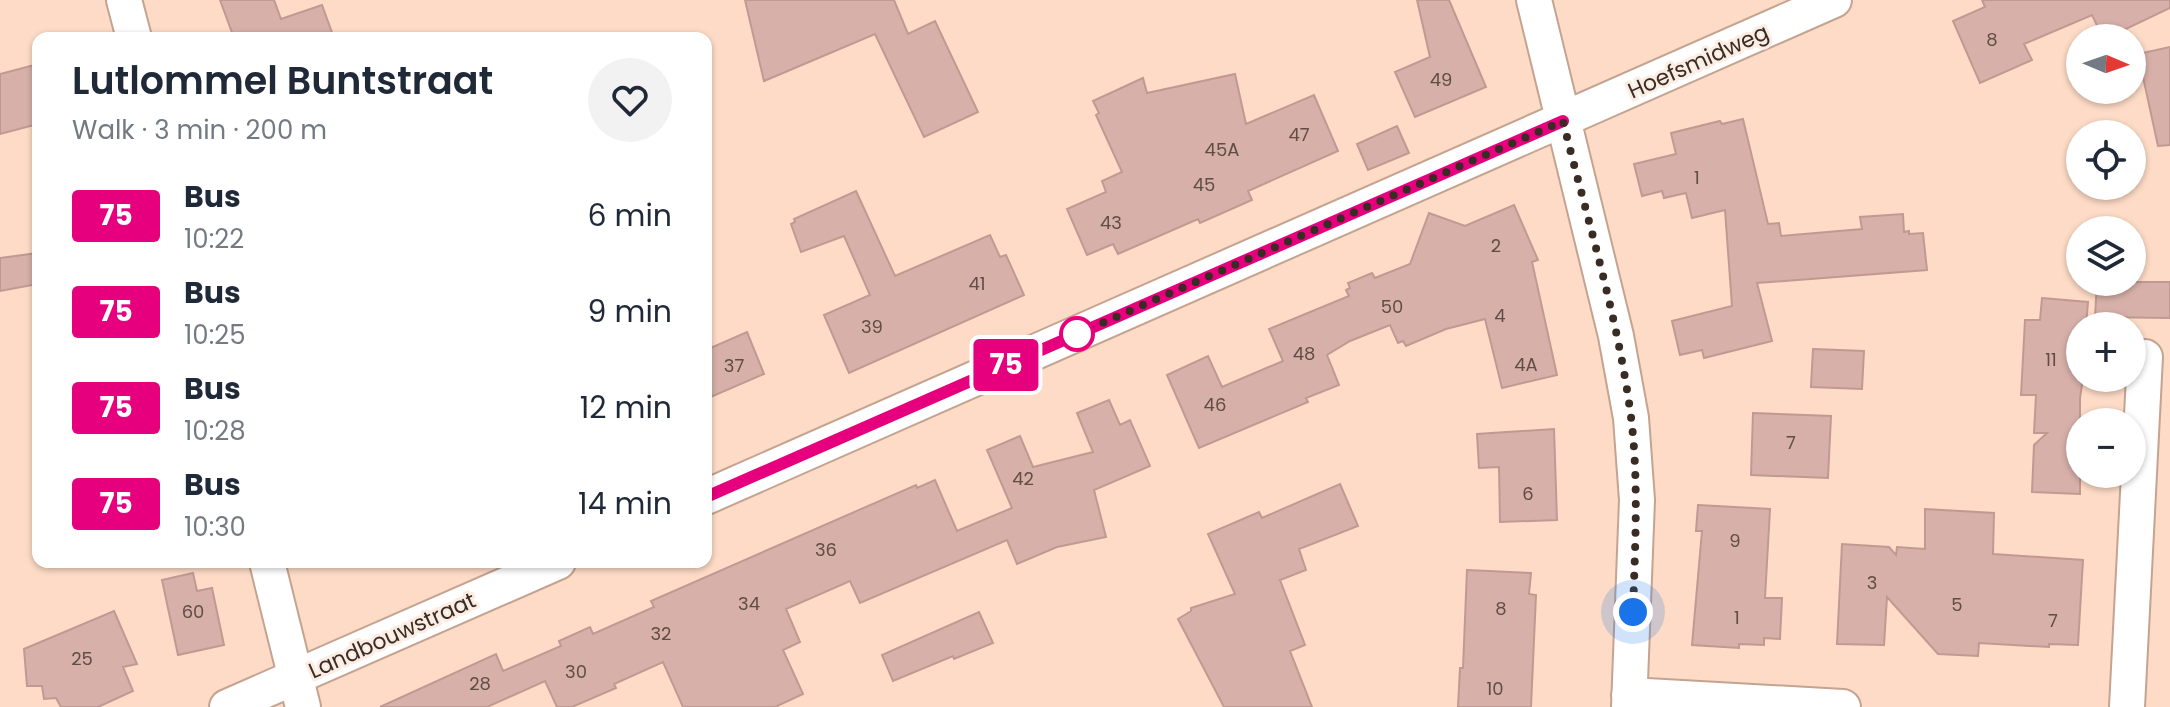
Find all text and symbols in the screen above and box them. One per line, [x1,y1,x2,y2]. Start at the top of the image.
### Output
street label: Hoefsmidweg [1623,17,1774,106]
north arrow [2066,24,2146,104]
map controls [2066,24,2146,488]
house number: 8 [1986,27,1998,52]
text: Lutlommel Buntstraat [72,54,493,107]
button: heart [588,58,672,142]
house number: 49 [1430,67,1452,92]
text: Walk · 3 min · 200 m [72,112,327,148]
button: locate [2066,120,2146,200]
house number: 47 [1288,122,1310,147]
house number: 45A [1205,137,1239,162]
house number: 1 [1694,165,1700,190]
house number: 45 [1193,172,1215,197]
text: Bus [184,175,241,218]
text: 6 min [587,194,672,237]
text: 75 [99,196,133,235]
house number: 43 [1100,210,1122,235]
button: layers [2066,216,2146,296]
text: 10:22 [184,221,244,257]
house number: 2 [1491,233,1501,258]
text: Bus [184,271,241,314]
house number: 41 [968,271,986,296]
text: 9 min [588,290,672,333]
text: 75 [99,292,133,331]
house number: 50 [1381,294,1403,319]
house number: 4 [1494,303,1506,328]
button: + [2066,312,2146,392]
house number: 39 [861,314,883,339]
text: 10:25 [184,317,245,353]
unlabelled marker [1060,317,1094,351]
line badge: 75 [970,339,1042,391]
house number: 48 [1293,341,1315,366]
text: 75 [989,345,1023,384]
house number: 11 [2045,347,2057,372]
house number: 4A [1514,352,1538,377]
house number: 37 [724,353,744,378]
text: Bus [184,367,241,410]
text: 12 min [580,386,672,429]
text: 75 [99,388,133,427]
house number: 46 [1204,392,1226,417]
button: − [2066,408,2146,488]
text: 10:28 [184,413,246,449]
house number: 7 [1786,430,1796,455]
text: Bus [184,463,241,506]
house number: 42 [1012,466,1034,491]
house number: 6 [1522,481,1534,506]
text: 14 min [578,482,672,525]
text: 75 [99,484,133,523]
text: 10:30 [184,509,246,545]
house number: 9 [1729,528,1741,553]
house number: 36 [815,537,837,562]
house number: 3 [1867,570,1877,595]
street label: Landbouwstraat [304,585,481,686]
house number: 34 [738,591,760,616]
your location [1613,592,1653,632]
house number: 5 [1951,592,1963,617]
house number: 8 [1495,596,1507,621]
house number: 60 [182,599,204,624]
house number: 1 [1734,605,1740,630]
house number: 7 [2048,608,2058,633]
house number: 32 [651,621,671,646]
house number: 25 [71,646,93,671]
house number: 30 [565,659,587,684]
house number: 28 [469,671,491,696]
house number: 10 [1486,676,1504,701]

